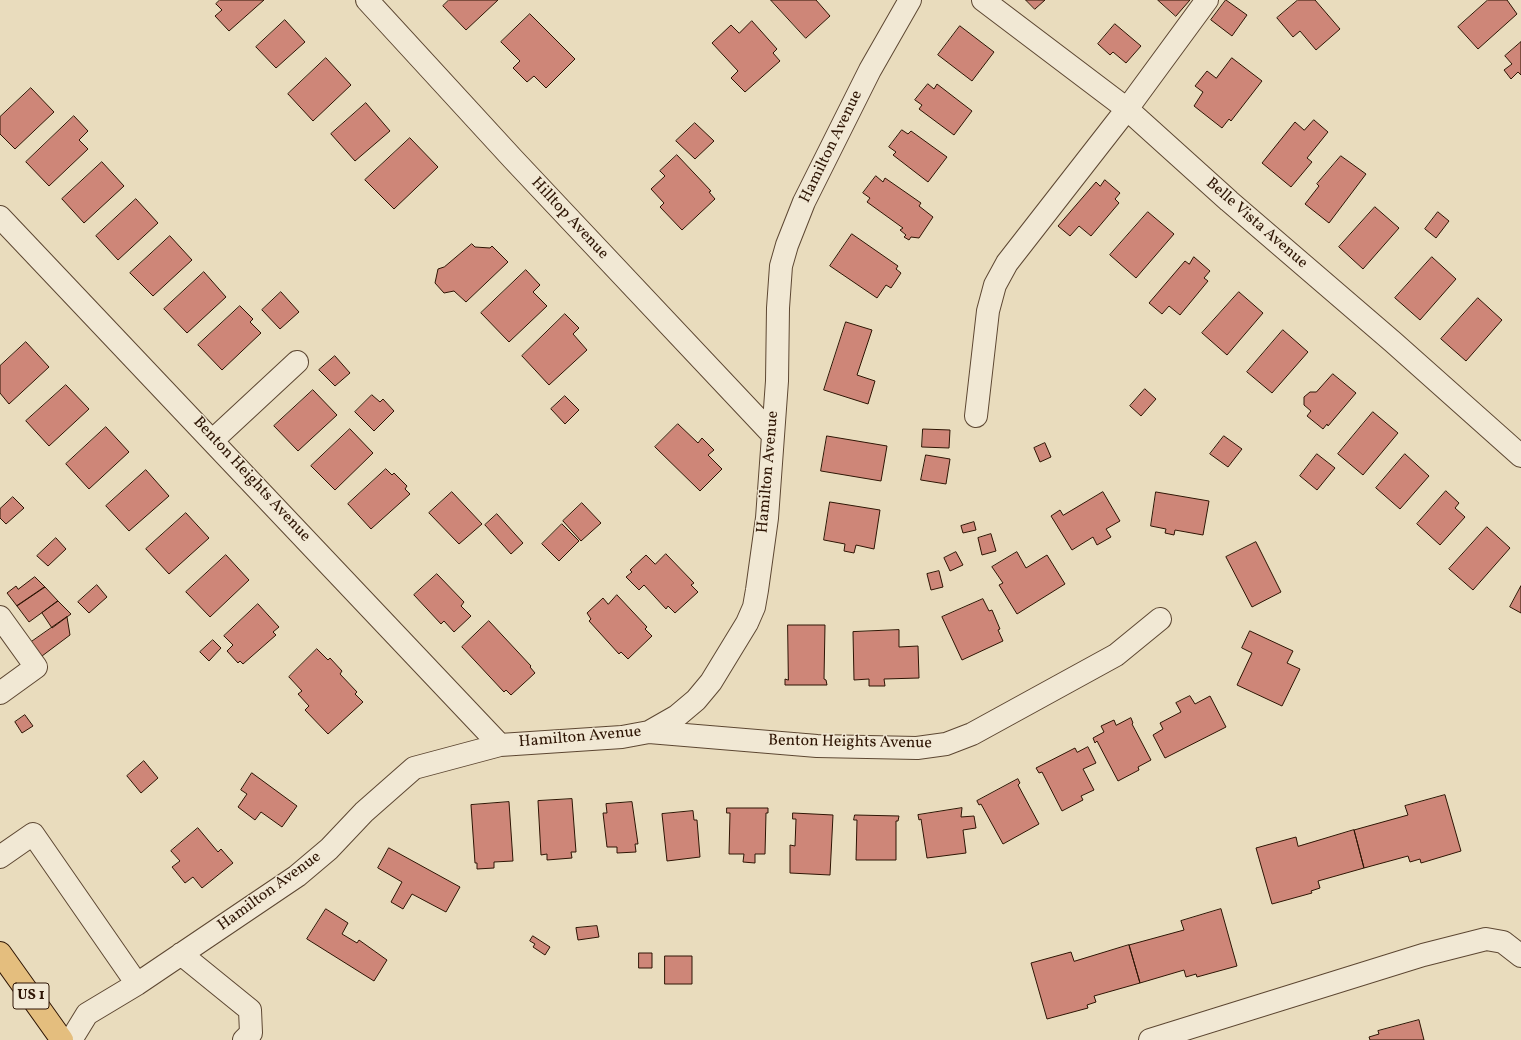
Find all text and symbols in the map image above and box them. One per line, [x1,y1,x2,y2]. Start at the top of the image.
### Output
street label: Hamilton Avenue [796,88,868,206]
street label: Hilltop Avenue [526,174,612,264]
street label: Belle Vista Avenue [1201,174,1311,274]
street label: Hamilton Avenue [754,410,784,534]
street label: Benton Heights Avenue [188,413,314,547]
street label: Hamilton Avenue [518,723,642,753]
street label: Benton Heights Avenue [768,732,932,754]
street label: Hamilton Avenue [215,848,325,936]
road number: US 1 [13,983,49,1009]

